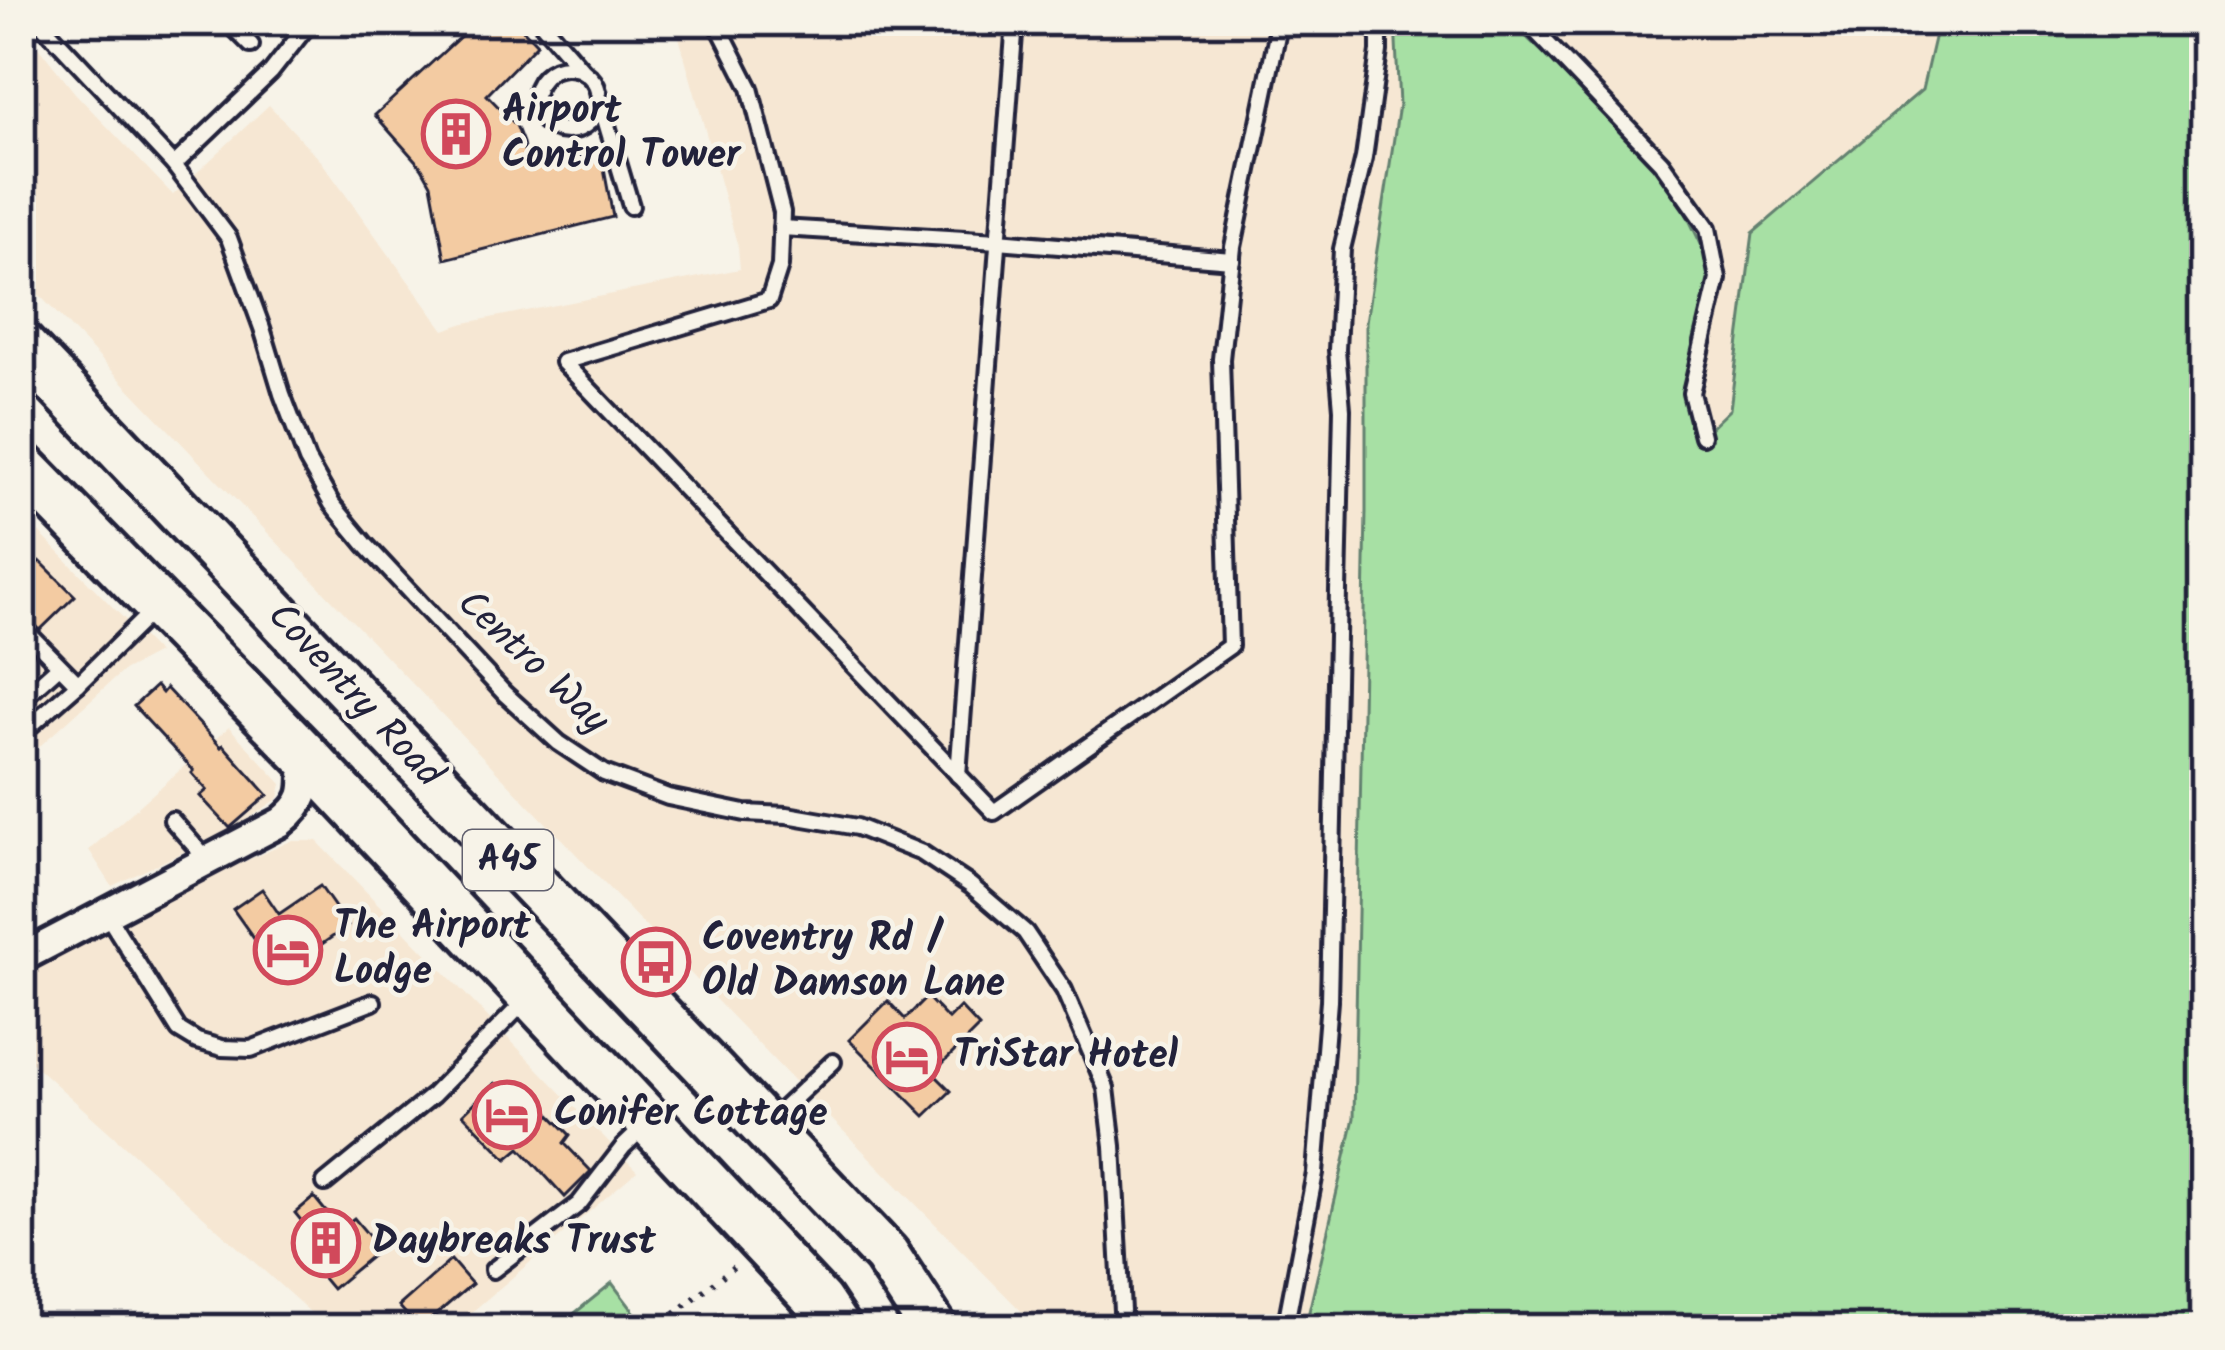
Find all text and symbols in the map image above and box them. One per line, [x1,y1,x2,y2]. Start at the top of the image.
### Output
place label: Airport Control Tower [502,81,742,188]
building icon: Airport Control Tower [421,99,491,169]
street label: Centro Way [441,576,623,751]
street label: Coventry Road [251,589,458,805]
road number: A45 [463,830,553,890]
place label: The Airport Lodge [334,897,531,1004]
place label: Coventry Rd / Old Damson Lane [702,909,1005,1016]
hotel icon: The Airport Lodge [253,915,323,985]
bus stop icon: Coventry Rd / Old Damson Lane [621,927,691,997]
hotel icon: TriStar Hotel [872,1022,942,1092]
place label: TriStar Hotel [954,1026,1178,1088]
hotel icon: Conifer Cottage [472,1080,542,1150]
place label: Conifer Cottage [554,1084,827,1146]
building icon: Daybreaks Trust [291,1208,361,1278]
place label: Daybreaks Trust [372,1212,656,1274]

